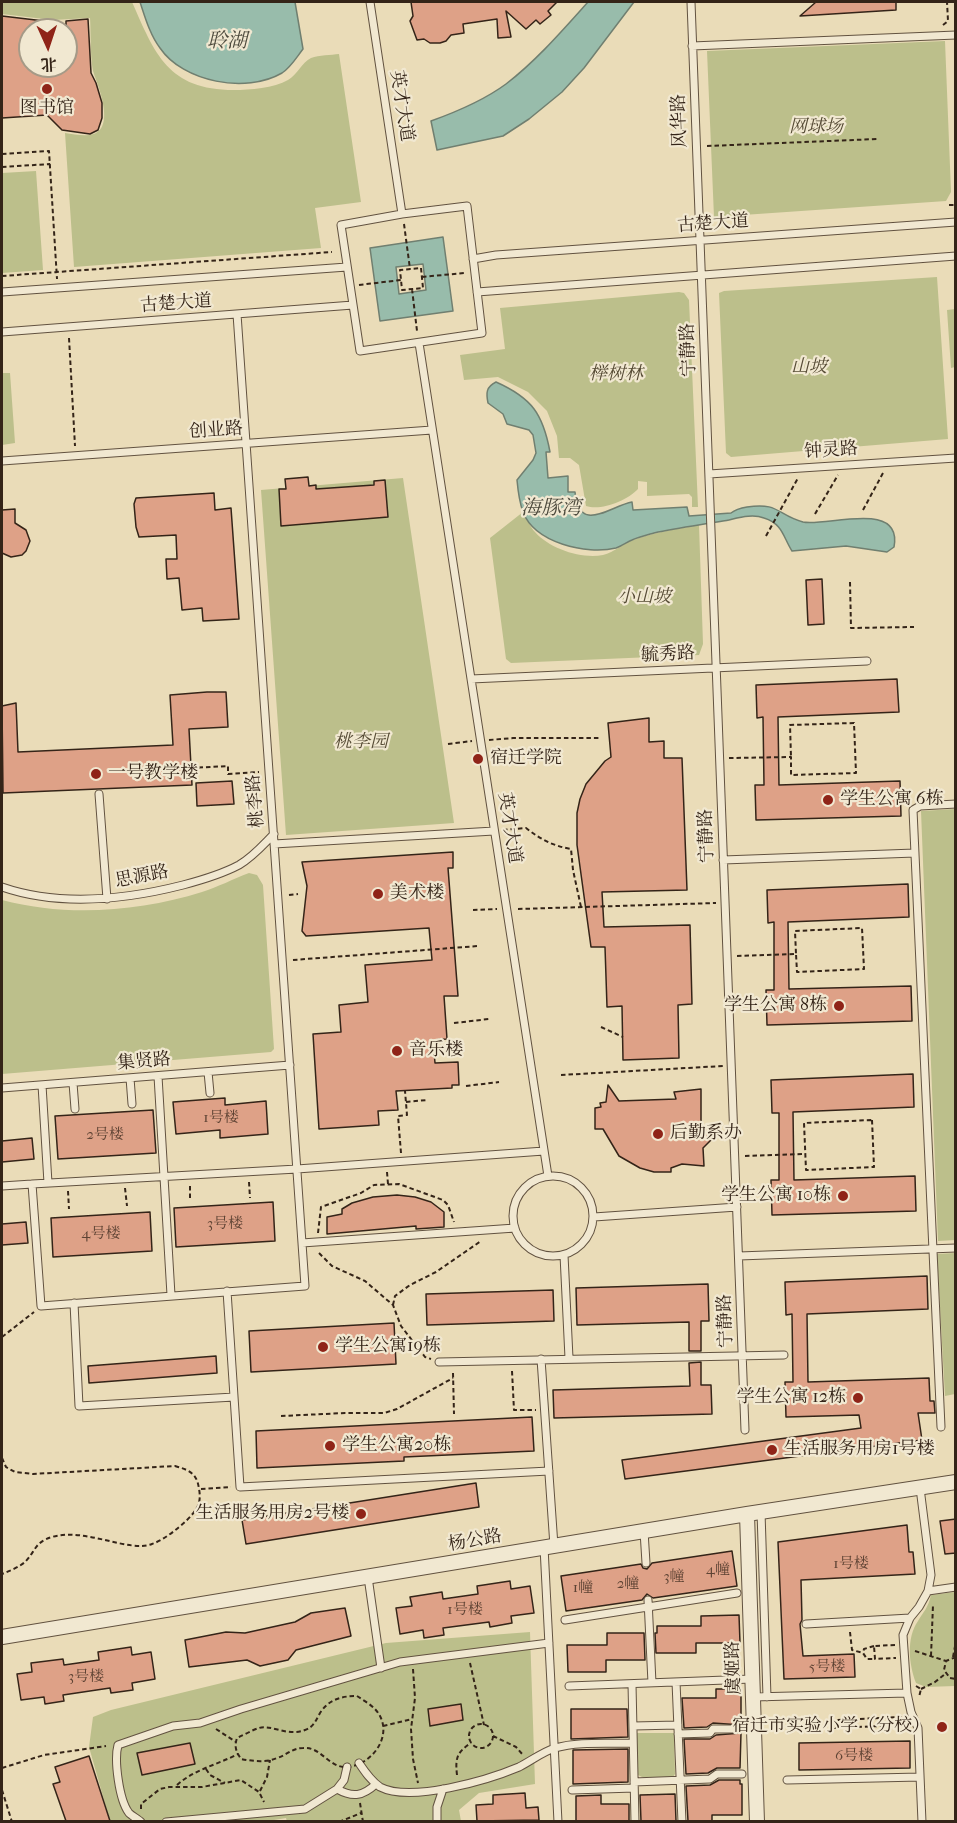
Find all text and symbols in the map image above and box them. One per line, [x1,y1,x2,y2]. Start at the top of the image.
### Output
north arrow [18,18,78,78]
water label: 聆湖 [207,30,247,54]
text: 北 [40,55,57,74]
street label: 英才大道 [385,69,417,143]
marker: 图书馆 [40,82,54,96]
street label: 风华路 [668,94,692,148]
place label: 图书馆 [20,98,74,120]
park label: 网球场 [789,117,843,139]
street label: 古楚大道 [676,211,750,237]
street label: 古楚大道 [139,291,213,317]
street label: 宁静路 [677,323,701,377]
park label: 山坡 [791,357,827,379]
park label: 榉树林 [589,364,643,386]
street label: 创业路 [188,418,244,444]
street label: 钟灵路 [803,438,859,464]
water label: 海豚湾 [521,497,581,521]
park label: 小山坡 [617,587,671,609]
street label: 毓秀路 [640,643,696,667]
park label: 桃李园 [334,732,388,754]
place label: 宿迁学院 [490,748,562,770]
marker: 宿迁学院 [471,752,485,766]
place label: 一号教学楼 [108,763,198,785]
marker: 一号教学楼 [89,767,103,781]
street label: 桃李路 [243,773,269,829]
place label: 学生公寓 6栋 [840,789,944,811]
street label: 英才大道 [493,791,525,865]
marker: 学生公寓 6栋 [821,793,835,807]
street label: 宁静路 [695,809,719,863]
street label: 思源路 [113,861,171,893]
place label: 美术楼 [390,883,444,905]
marker: 美术楼 [371,887,385,901]
place label: 学生公寓 8栋 [724,995,827,1017]
marker: 学生公寓 8栋 [832,999,846,1013]
place label: 音乐楼 [409,1040,463,1062]
marker: 音乐楼 [390,1044,404,1058]
street label: 集贤路 [116,1049,172,1075]
house number: 1号楼 [203,1109,239,1127]
place label: 后勤系办 [670,1123,742,1145]
house number: 2号楼 [86,1126,124,1144]
marker: 后勤系办 [651,1127,665,1141]
place label: 学生公寓 10栋 [721,1185,831,1207]
marker: 学生公寓 10栋 [836,1189,850,1203]
house number: 3号楼 [207,1215,243,1233]
house number: 4号楼 [82,1225,120,1243]
street label: 宁静路 [714,1294,738,1348]
place label: 学生公寓19栋 [335,1336,441,1358]
marker: 学生公寓19栋 [316,1340,330,1354]
place label: 学生公寓 12栋 [736,1387,846,1409]
marker: 学生公寓 12栋 [851,1391,865,1405]
place label: 学生公寓20栋 [342,1435,451,1457]
marker: 学生公寓20栋 [323,1439,337,1453]
place label: 生活服务用房1号楼 [784,1439,934,1461]
marker: 生活服务用房1号楼 [765,1443,779,1457]
place label: 生活服务用房2号楼 [196,1503,349,1525]
marker: 生活服务用房2号楼 [354,1507,368,1521]
street label: 杨公路 [447,1526,503,1556]
house number: 1号楼 [833,1555,869,1573]
house number: 4幢 [706,1561,730,1579]
house number: 3幢 [663,1568,685,1586]
house number: 2幢 [617,1575,639,1593]
house number: 1幢 [573,1579,593,1597]
house number: 1号楼 [447,1601,483,1619]
street label: 虞姬路 [722,1641,746,1695]
house number: 5号楼 [809,1658,845,1676]
house number: 3号楼 [68,1668,104,1686]
place label: 宿迁市实验小学（分校） [732,1716,930,1738]
marker: 宿迁市实验小学（分校） [935,1720,949,1734]
house number: 6号楼 [835,1747,873,1765]

